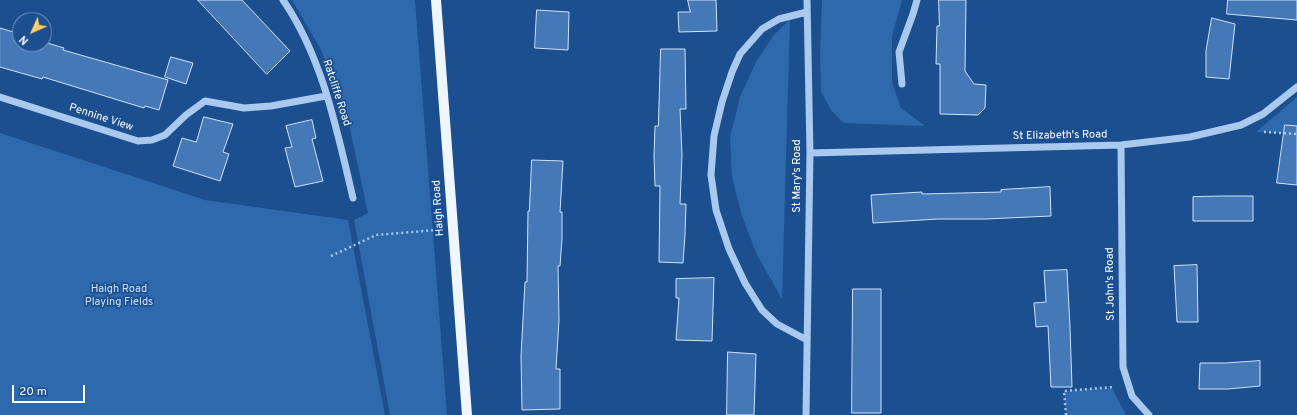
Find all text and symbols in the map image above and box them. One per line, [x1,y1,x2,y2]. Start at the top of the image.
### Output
north arrow [12,12,52,52]
text: N [16,32,32,48]
street label: Ratcliffe Road [319,58,353,128]
street label: Pennine View [67,101,135,135]
street label: St Elizabeth's Road [1013,129,1107,143]
street label: St Mary's Road [791,139,805,213]
street label: Haigh Road [430,179,448,237]
street label: St John's Road [1104,247,1118,321]
park label: Haigh Road Playing Fields [85,283,153,309]
scale bar [14,377,87,403]
text: 20 m [19,384,47,400]

